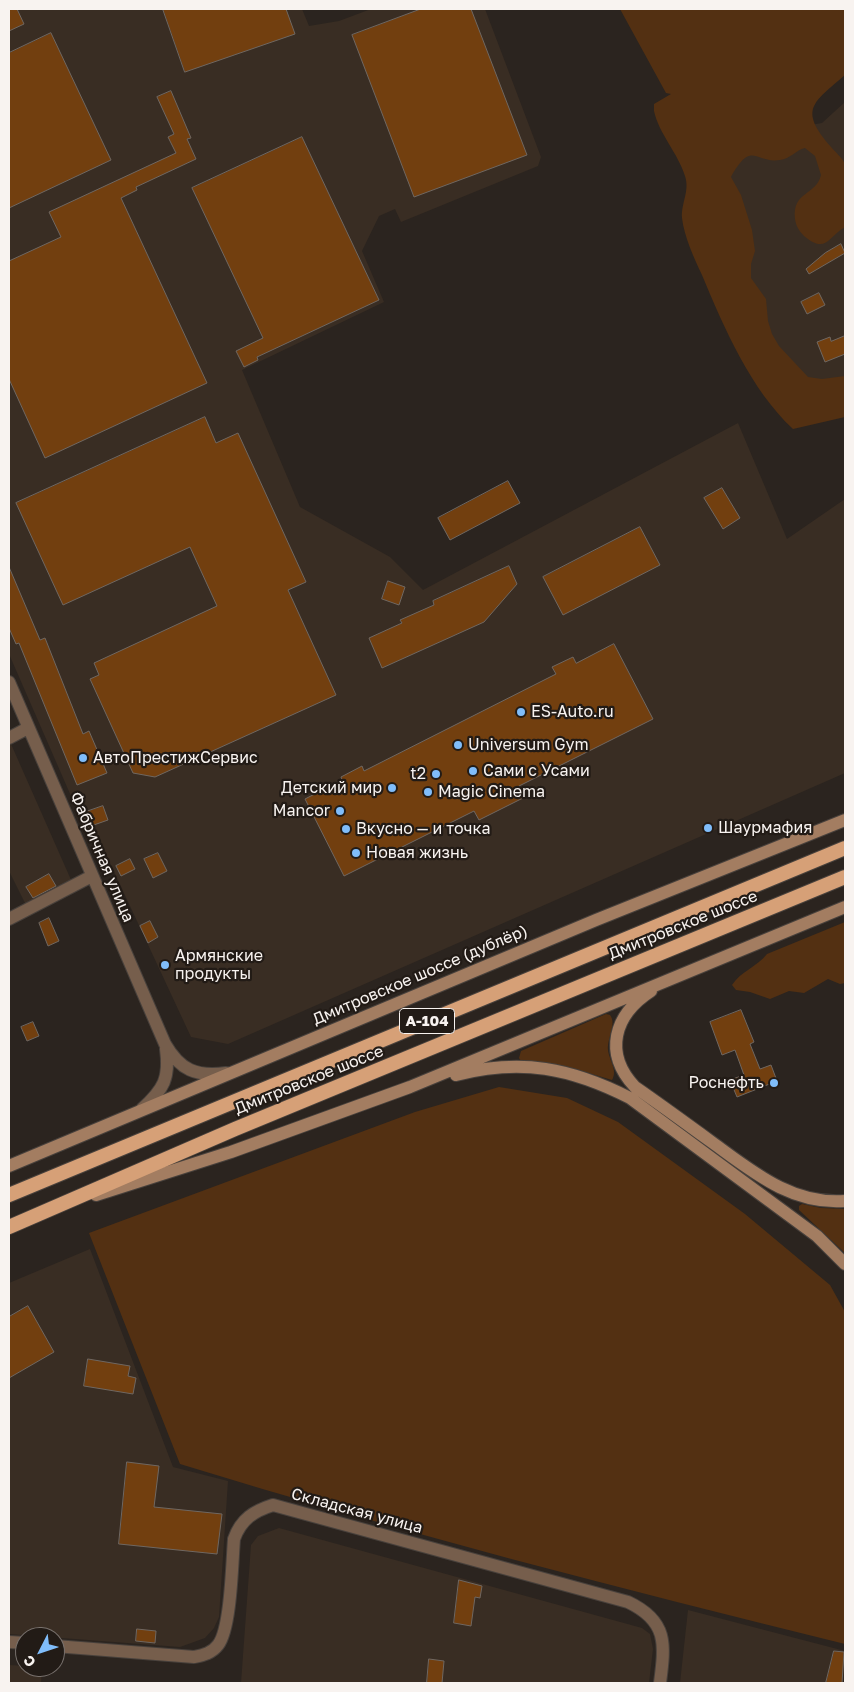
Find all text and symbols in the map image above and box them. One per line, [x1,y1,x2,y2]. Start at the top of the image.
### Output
place label: ES-Auto.ru [531,702,614,722]
marker: ES-Auto.ru [515,706,527,718]
place label: Universum Gym [468,735,589,755]
marker: Universum Gym [452,739,464,751]
place label: АвтоПрестижСервис [93,748,258,768]
marker: АвтоПрестижСервис [77,752,89,764]
place label: Сами с Усами [483,761,590,781]
place label: t2 [410,764,426,784]
marker: Сами с Усами [467,765,479,777]
marker: t2 [430,768,442,780]
place label: Детский мир [281,778,382,798]
marker: Детский мир [386,782,398,794]
place label: Magic Cinema [438,782,545,802]
marker: Magic Cinema [422,786,434,798]
street label: Фабричная улица [66,789,138,925]
place label: Mancor [273,801,330,821]
marker: Mancor [334,805,346,817]
place label: Шаурмафия [718,818,812,838]
place label: Вкусно — и точка [356,819,490,839]
marker: Шаурмафия [702,822,714,834]
marker: Вкусно — и точка [340,823,352,835]
place label: Новая жизнь [366,843,468,863]
marker: Новая жизнь [350,847,362,859]
street label: Дмитровское шоссе [606,886,760,964]
street label: Дмитровское шоссе (дублёр) [310,921,530,1029]
place label: Армянские продукты [175,946,263,984]
marker: Армянские продукты [159,959,171,971]
road number: А-104 [400,1008,454,1034]
street label: Дмитровское шоссе [232,1041,386,1119]
place label: Роснефть [688,1073,764,1093]
marker: Роснефть [768,1077,780,1089]
street label: Складская улица [289,1484,425,1538]
north arrow [15,1627,65,1677]
text: С [19,1652,39,1671]

